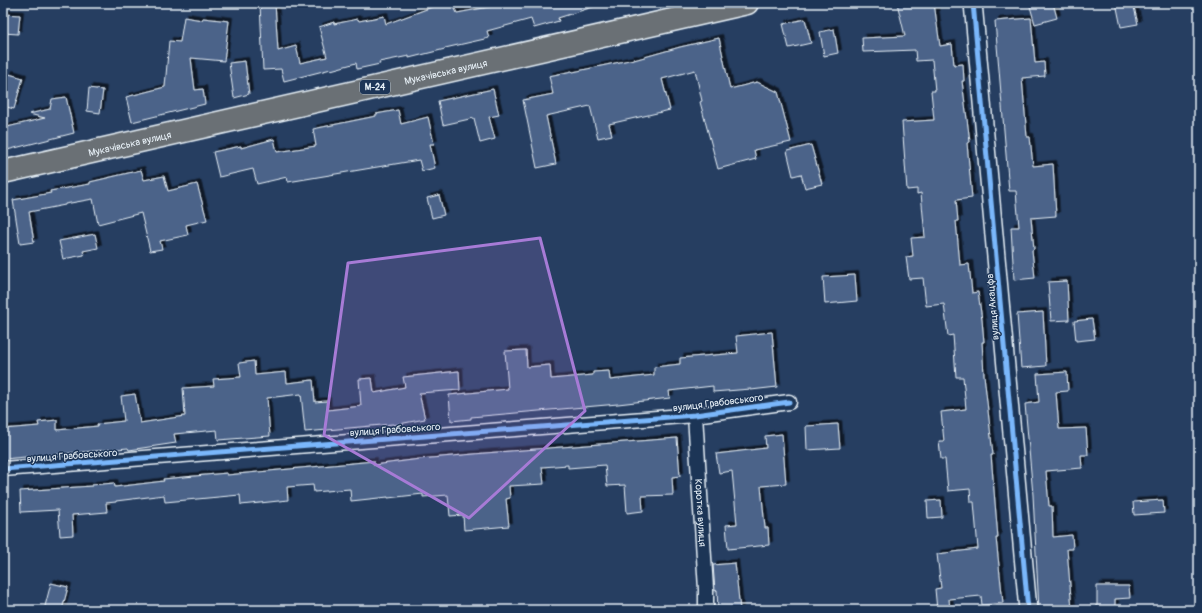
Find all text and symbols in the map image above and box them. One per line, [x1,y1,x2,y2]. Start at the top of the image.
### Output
street label: Мукачівська вулиця [403,57,489,88]
road number: М-24 [360,80,390,94]
street label: Мукачівська вулиця [87,129,173,159]
street label: вулиця Акацфа [984,273,1002,340]
street label: вулиця Грабовського [672,391,765,414]
street label: вулиця Грабовського [349,421,441,439]
street label: вулиця Грабовського [26,447,118,465]
street label: Коротка вулиця [692,478,708,548]

